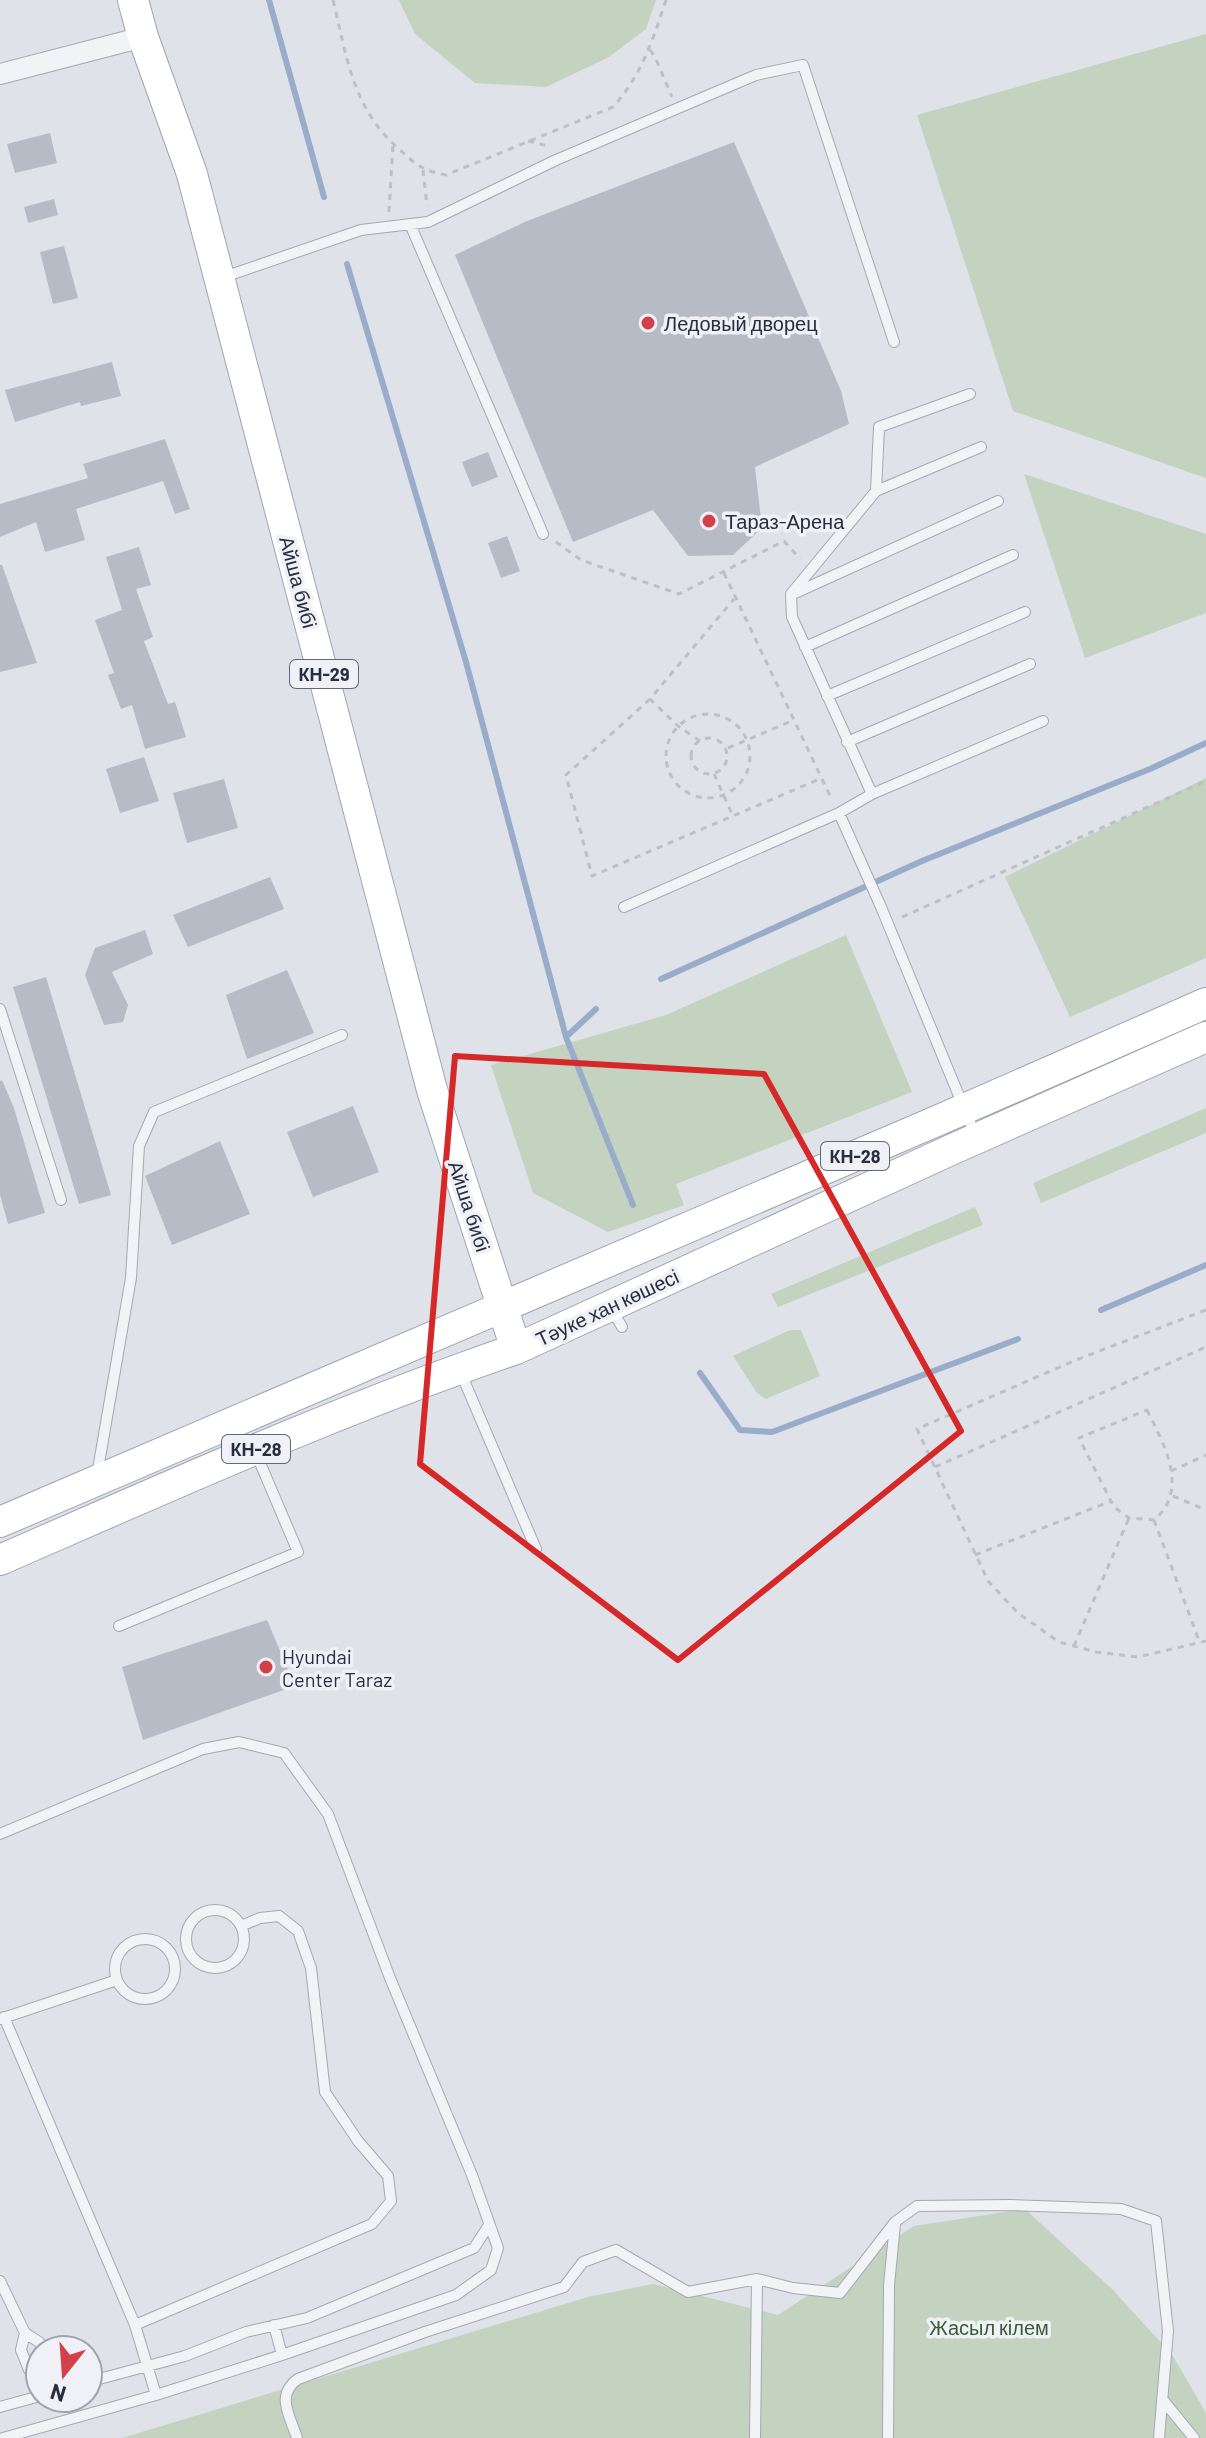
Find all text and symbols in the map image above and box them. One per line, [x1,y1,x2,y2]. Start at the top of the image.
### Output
place label: Ледовый дворец [664,311,818,335]
marker: Ледовый дворец [639,314,657,332]
place label: Тараз-Арена [725,509,845,533]
marker: Тараз-Арена [700,512,718,530]
street label: Айша бибі [275,533,323,631]
road number: КН-29 [290,660,358,688]
road number: КН-28 [821,1142,889,1170]
street label: Айша бибі [444,1157,496,1255]
street label: Тәуке хан көшесі [532,1263,682,1351]
road number: КН-28 [222,1435,290,1463]
place label: Hyundai Center Taraz [282,1644,392,1691]
marker: Hyundai Center Taraz [257,1658,275,1676]
park label: Жасыл кілем [929,2315,1049,2339]
north arrow [24,2334,104,2414]
text: N [47,2380,69,2409]

